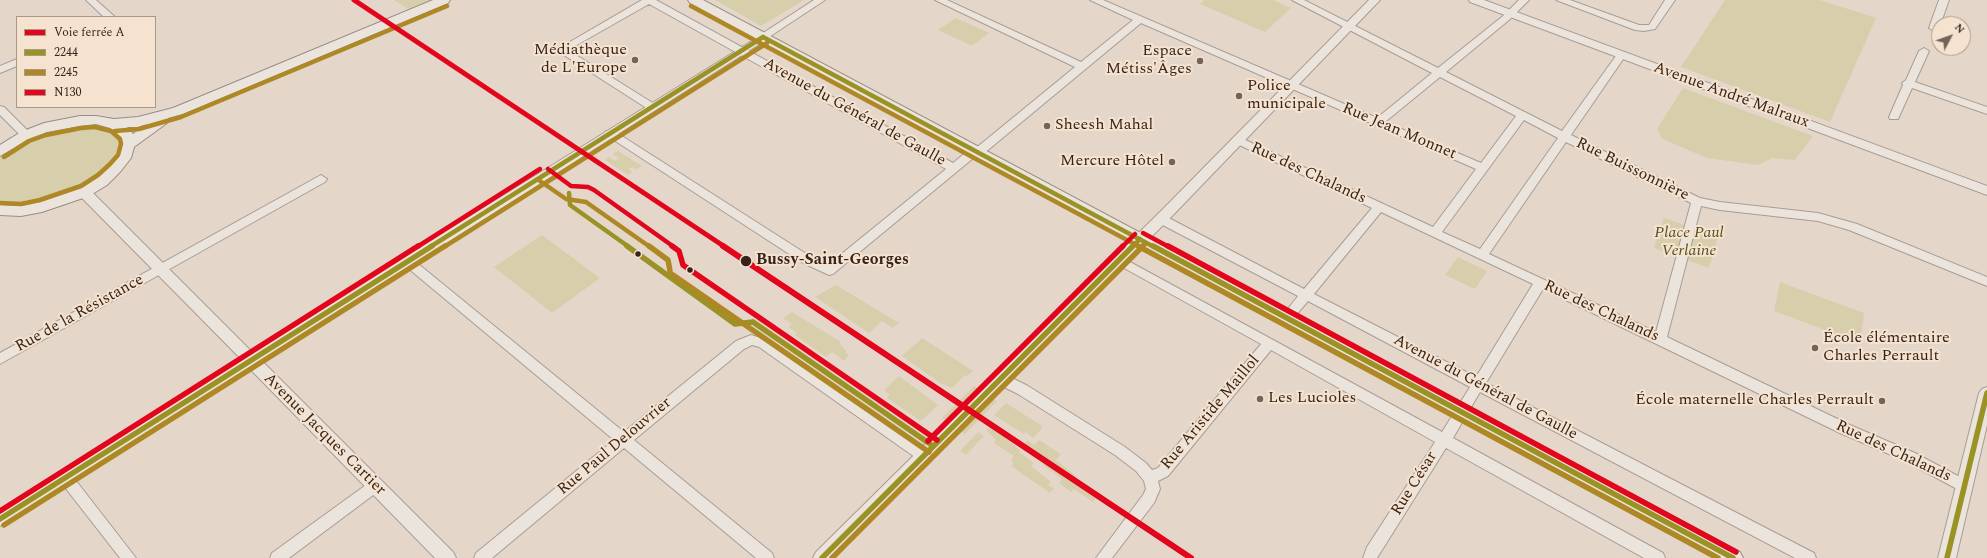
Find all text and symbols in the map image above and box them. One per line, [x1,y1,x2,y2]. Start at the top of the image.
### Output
legend [16,16,156,108]
north arrow [1931,16,1971,56]
text: N [1950,19,1969,37]
text: Voie ferrée A [54,23,124,42]
place label: Médiathèque de L'Europe [534,41,627,79]
place label: Espace Métiss'Âges [1106,42,1192,80]
text: 2244 [54,43,78,62]
marker: Médiathèque de L'Europe [630,55,640,65]
street label: Avenue du Général de Gaulle [759,55,949,171]
marker: Espace Métiss'Âges [1195,56,1205,66]
street label: Avenue André Malraux [1651,59,1811,133]
text: 2245 [54,63,78,82]
place label: Police municipale [1247,77,1326,115]
text: N130 [54,83,82,102]
marker: Police municipale [1234,91,1244,101]
street label: Rue Jean Monnet [1339,99,1459,165]
place label: Sheesh Mahal [1055,116,1153,136]
marker: Sheesh Mahal [1042,121,1052,131]
street label: Rue Buissonnière [1572,134,1692,206]
street label: Rue des Chalands [1247,139,1369,209]
place label: Mercure Hôtel [1060,152,1164,172]
marker: Mercure Hôtel [1167,157,1177,167]
park label: Place Paul Verlaine [1654,224,1724,262]
unlabelled marker [633,249,643,259]
place label: Bussy-Saint-Georges [756,251,909,271]
marker: Bussy-Saint-Georges [739,254,753,268]
unlabelled marker [685,265,695,275]
street label: Rue de la Résistance [12,271,148,357]
street label: Rue des Chalands [1540,277,1662,347]
place label: École élémentaire Charles Perrault [1823,329,1950,367]
street label: Avenue du Général de Gaulle [1390,331,1580,445]
marker: École élémentaire Charles Perrault [1810,343,1820,353]
street label: Rue Aristide Maillol [1157,352,1265,474]
street label: Avenue Jacques Cartier [259,370,389,500]
place label: Les Lucioles [1268,389,1357,409]
place label: École maternelle Charles Perrault [1635,391,1874,411]
street label: Rue Paul Delouvrier [554,394,676,500]
marker: Les Lucioles [1255,394,1265,404]
marker: École maternelle Charles Perrault [1877,396,1887,406]
street label: Rue des Chalands [1832,417,1954,487]
street label: Rue César [1388,448,1442,520]

